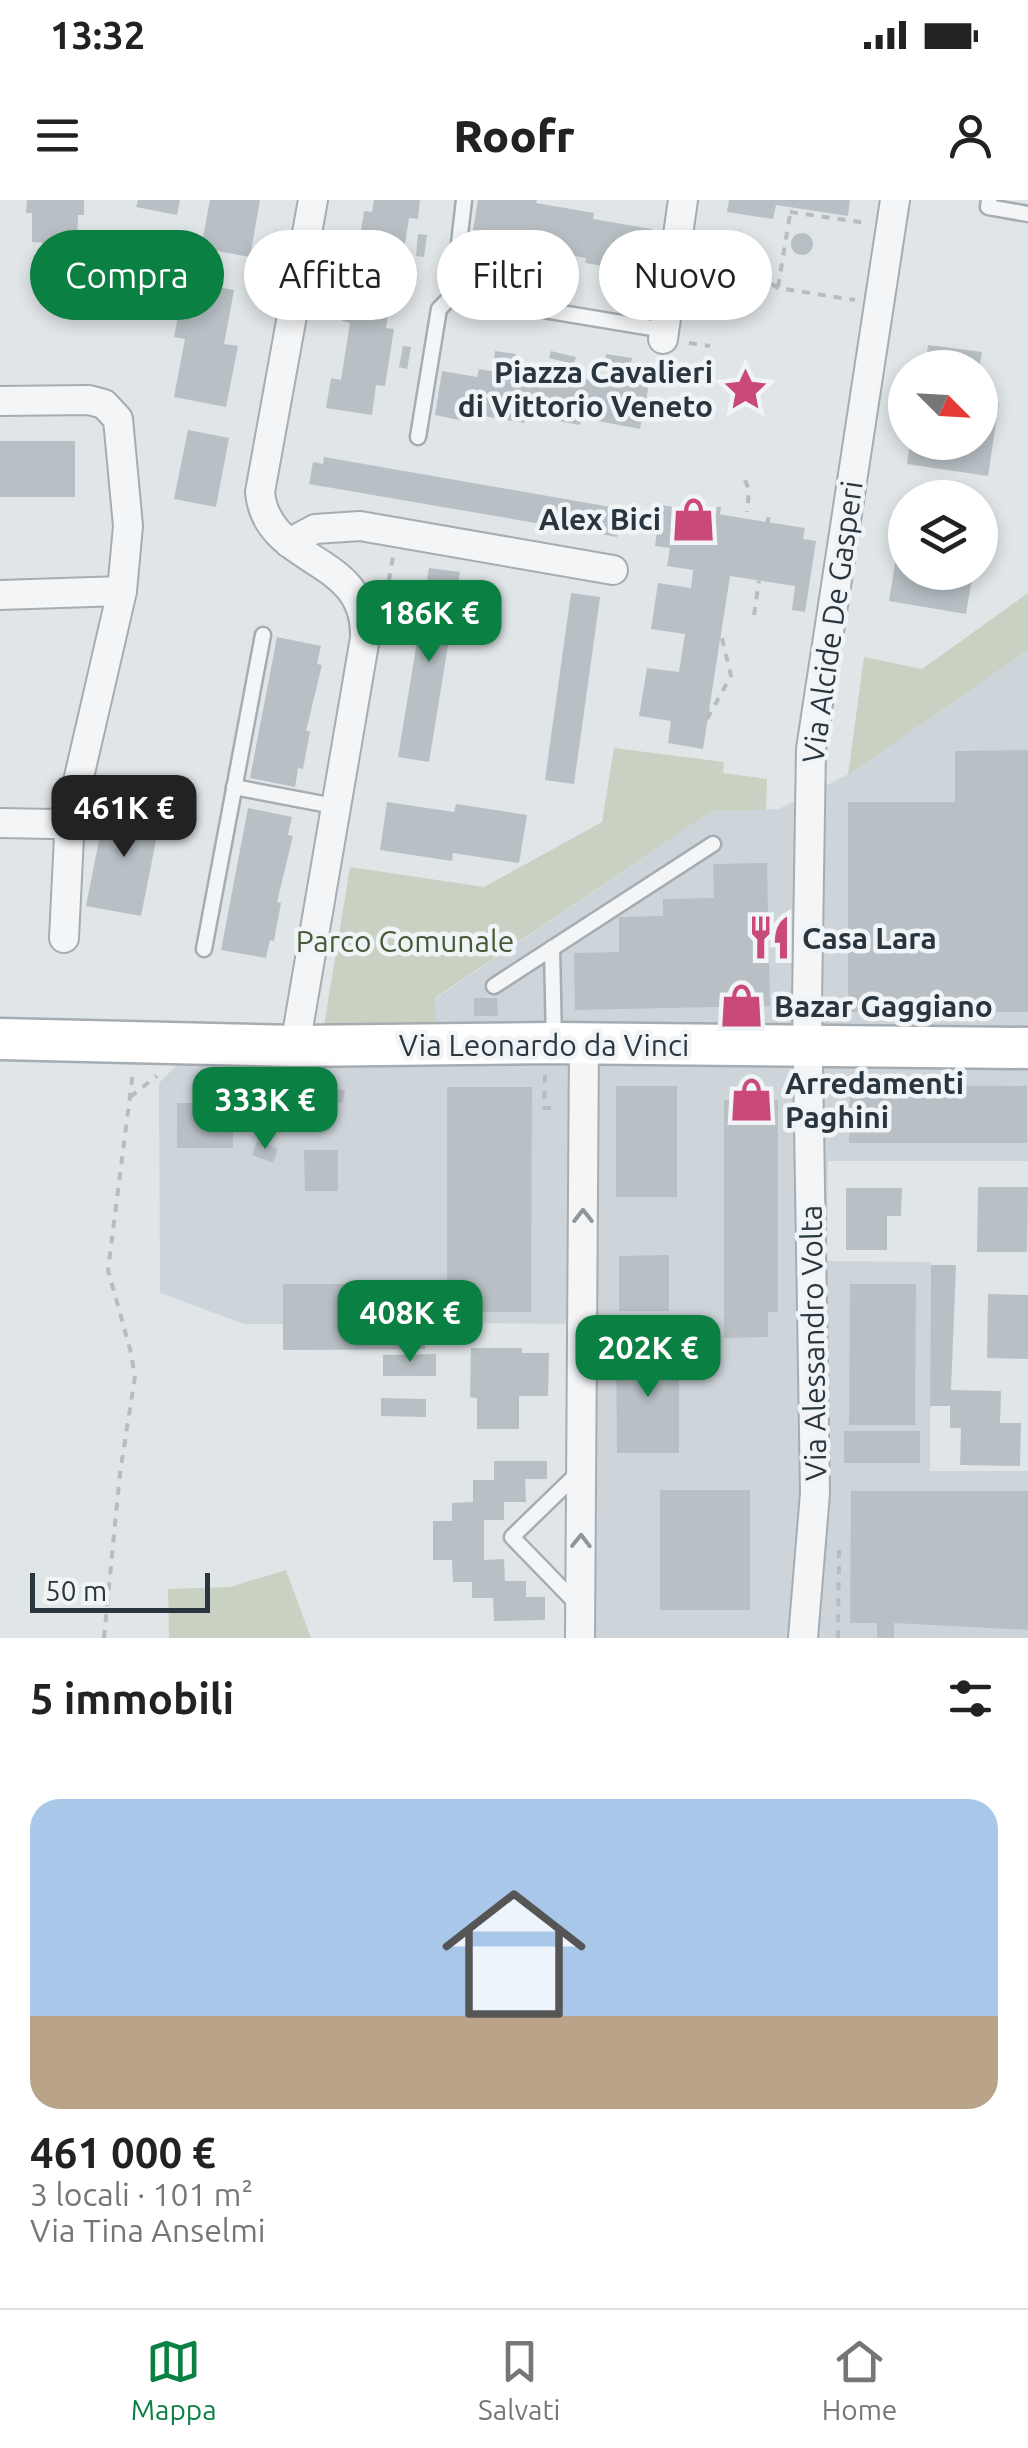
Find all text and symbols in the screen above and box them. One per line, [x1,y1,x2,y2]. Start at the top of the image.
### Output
text: 13:32 [50,14,145,56]
icon: menu [30,108,85,163]
icon: person [943,108,998,163]
text: Roofr [453,110,575,161]
chip: Compra [30,230,224,320]
chip: Affitta [244,230,417,320]
chip: Filtri [437,230,579,320]
chip: Nuovo [599,230,772,320]
north arrow [888,350,998,460]
map controls [888,350,998,590]
place label: Piazza Cavalieri di Vittorio Veneto [458,355,713,423]
place icon: Piazza Cavalieri di Vittorio Veneto [722,365,770,413]
street label: Via Alcide De Gasperi [795,479,869,765]
button: layers [888,480,998,590]
shop icon: Alex Bici [670,495,718,543]
place label: Alex Bici [539,502,661,536]
pin: 186K € [348,580,510,665]
text: 186K € [378,594,480,630]
pin: 461K € [43,775,205,860]
text: 461K € [73,789,175,825]
restaurant icon: Casa Lara [745,914,793,962]
place label: Casa Lara [802,921,937,955]
park label: Parco Comunale [296,924,514,958]
shop icon: Bazar Gaggiano [717,982,765,1030]
place label: Bazar Gaggiano [774,989,993,1023]
street label: Via Leonardo da Vinci [399,1028,689,1062]
place label: Arredamenti Paghini [785,1066,964,1134]
pin: 333K € [184,1067,346,1152]
shop icon: Arredamenti Paghini [728,1076,776,1124]
text: 333K € [214,1081,316,1117]
street label: Via Alessandro Volta [794,1205,832,1481]
one-way arrow [572,1207,594,1222]
pin: 408K € [329,1280,491,1365]
text: 408K € [359,1294,461,1330]
pin: 202K € [567,1315,729,1400]
text: 202K € [597,1329,699,1365]
one-way arrow [570,1532,592,1548]
scale bar [30,1568,210,1612]
text: 50 m [45,1575,107,1606]
icon: filters [943,1671,998,1726]
text: 5 immobili [30,1675,234,1722]
icon: home [424,1864,604,2044]
text: 461 000 € [30,2129,216,2176]
text: 3 locali · 101 m² [30,2176,253,2212]
text: Via Tina Anselmi [30,2212,266,2248]
tab: Mappa [131,2334,217,2425]
tab: Salvati [478,2334,560,2425]
tab: Home [822,2334,897,2425]

